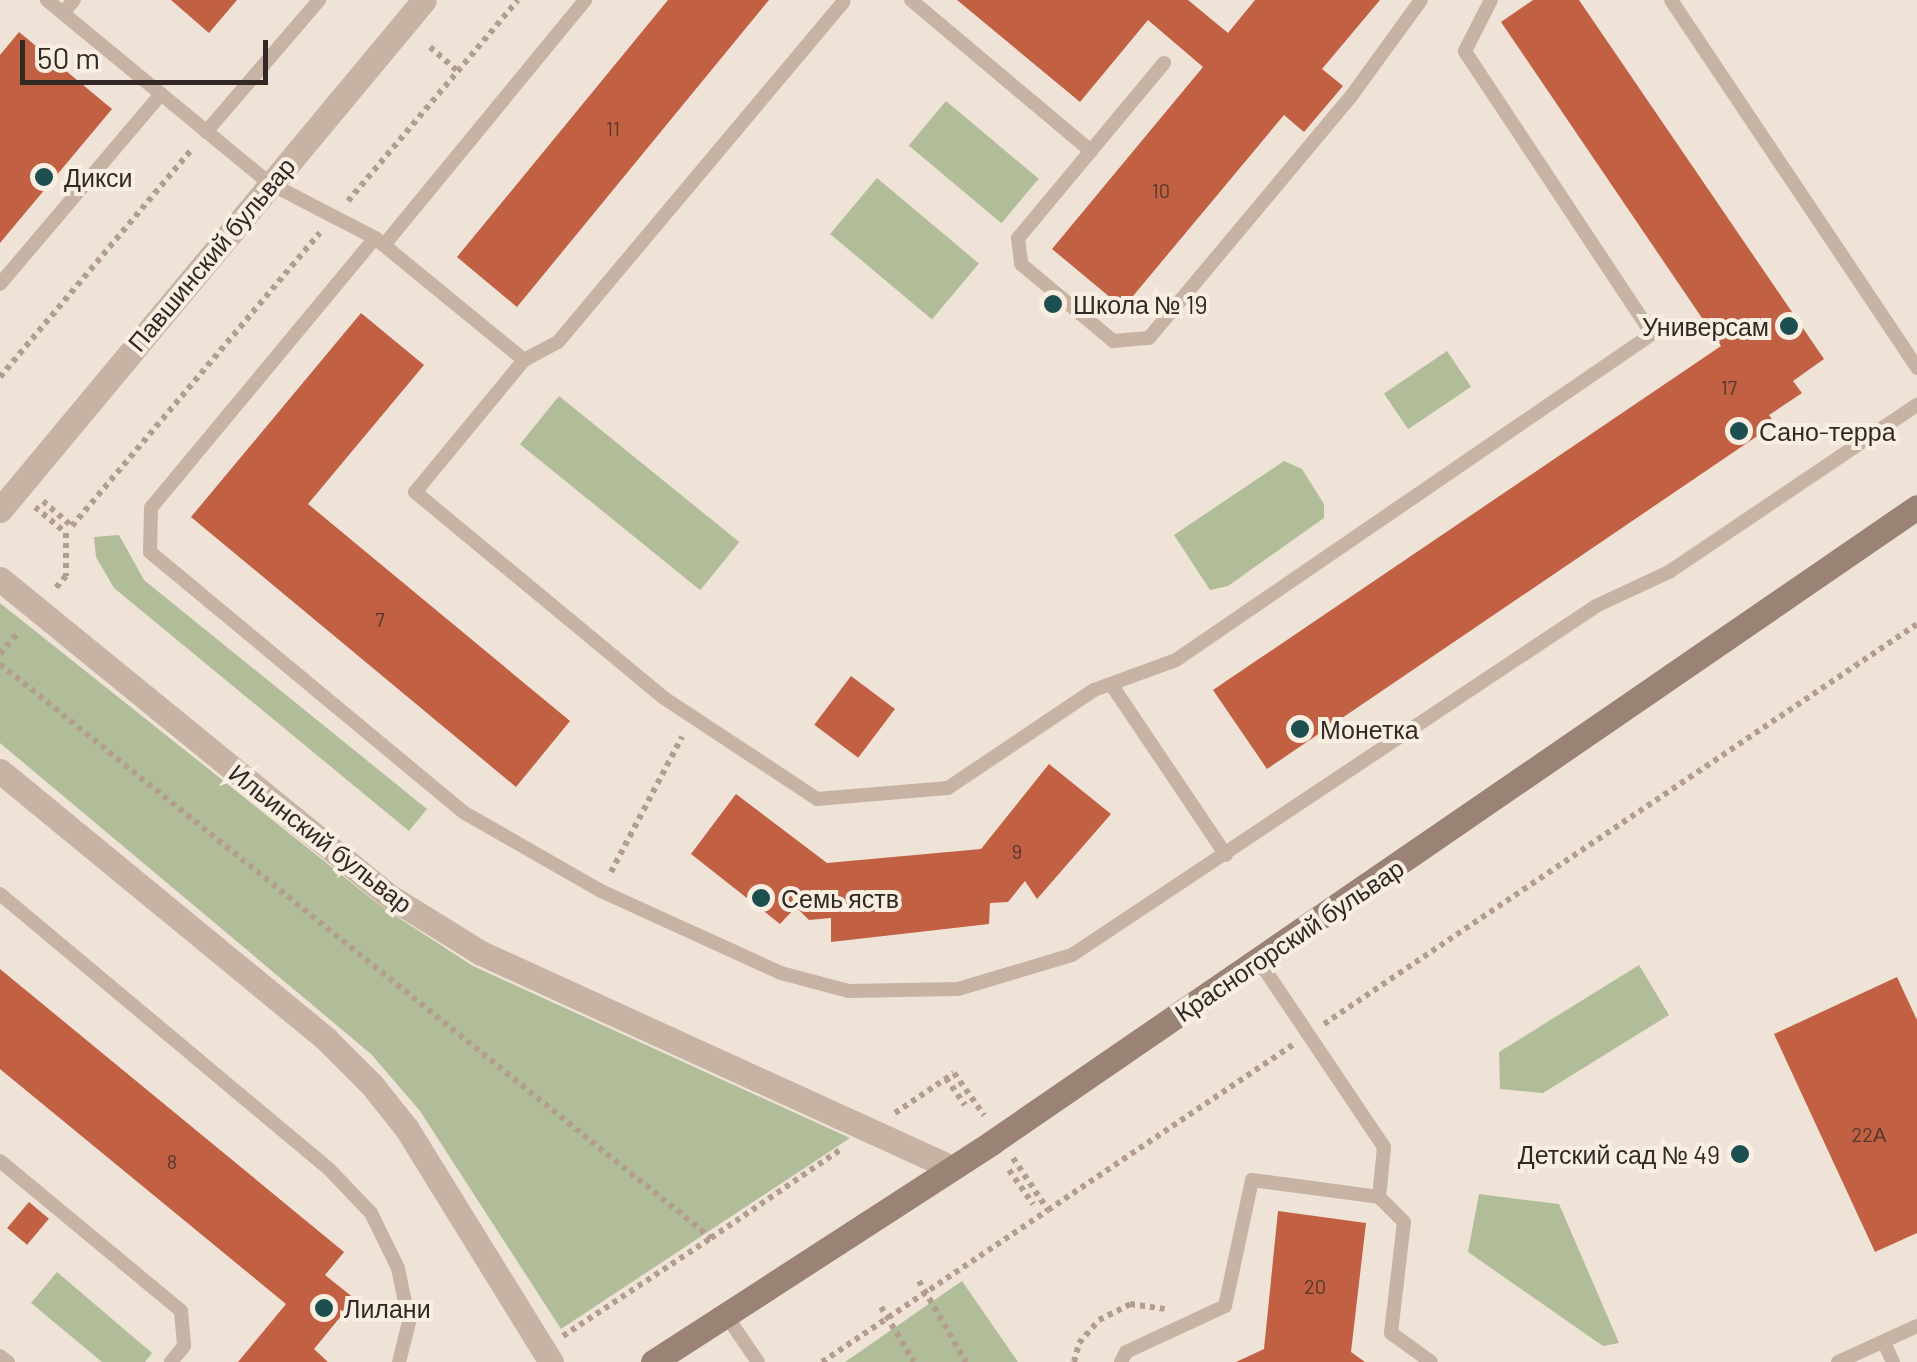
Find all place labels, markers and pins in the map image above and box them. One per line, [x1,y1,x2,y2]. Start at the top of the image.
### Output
place label: Дикси [64,162,133,192]
marker: Дикси [33,166,55,188]
place label: Школа № 19 [1073,289,1208,319]
marker: Школа № 19 [1042,293,1064,315]
place label: Универсам [1642,311,1769,341]
marker: Универсам [1778,315,1800,337]
place label: Сано-терра [1759,416,1896,446]
marker: Сано-терра [1728,420,1750,442]
place label: Монетка [1320,714,1419,744]
marker: Монетка [1289,718,1311,740]
place label: Семь яств [781,883,899,913]
marker: Семь яств [750,887,772,909]
place label: Детский сад № 49 [1518,1139,1720,1169]
marker: Детский сад № 49 [1729,1143,1751,1165]
place label: Лилани [344,1293,431,1323]
marker: Лилани [313,1297,335,1319]

